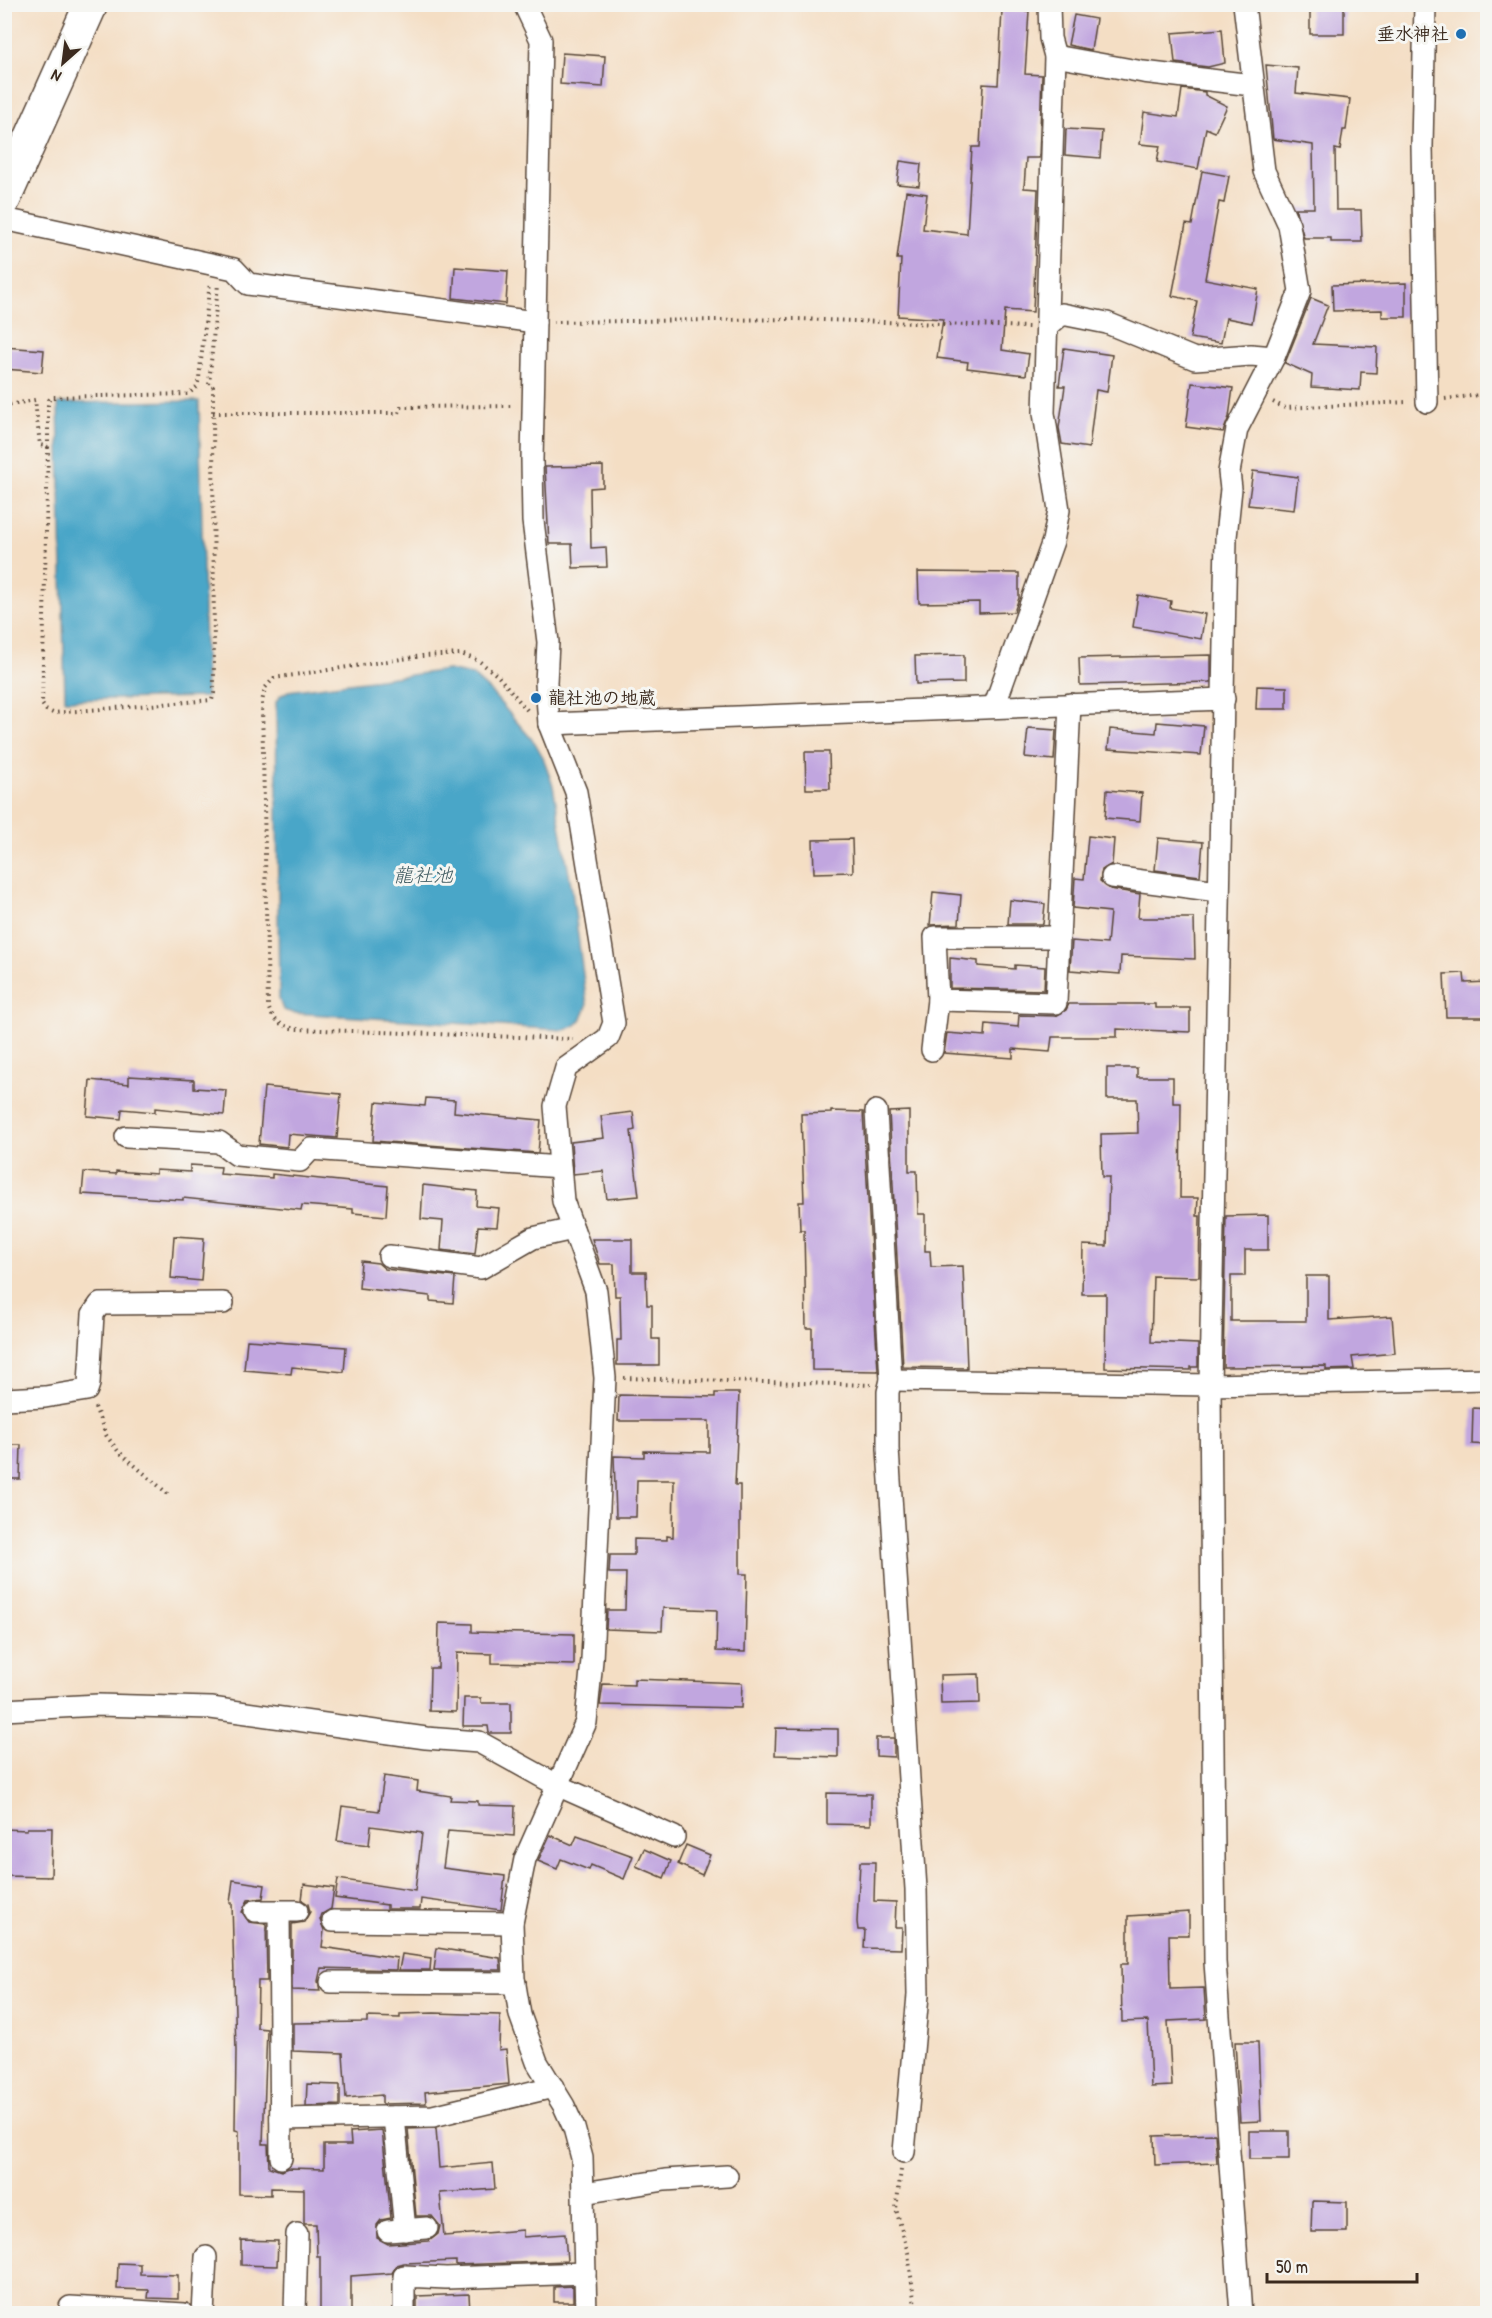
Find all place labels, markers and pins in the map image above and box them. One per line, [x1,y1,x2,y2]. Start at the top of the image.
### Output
place label: 垂水神社 [1377,21,1449,46]
marker: 垂水神社 [1454,27,1468,41]
place label: 龍社池の地蔵 [548,685,656,710]
marker: 龍社池の地蔵 [529,691,543,705]

